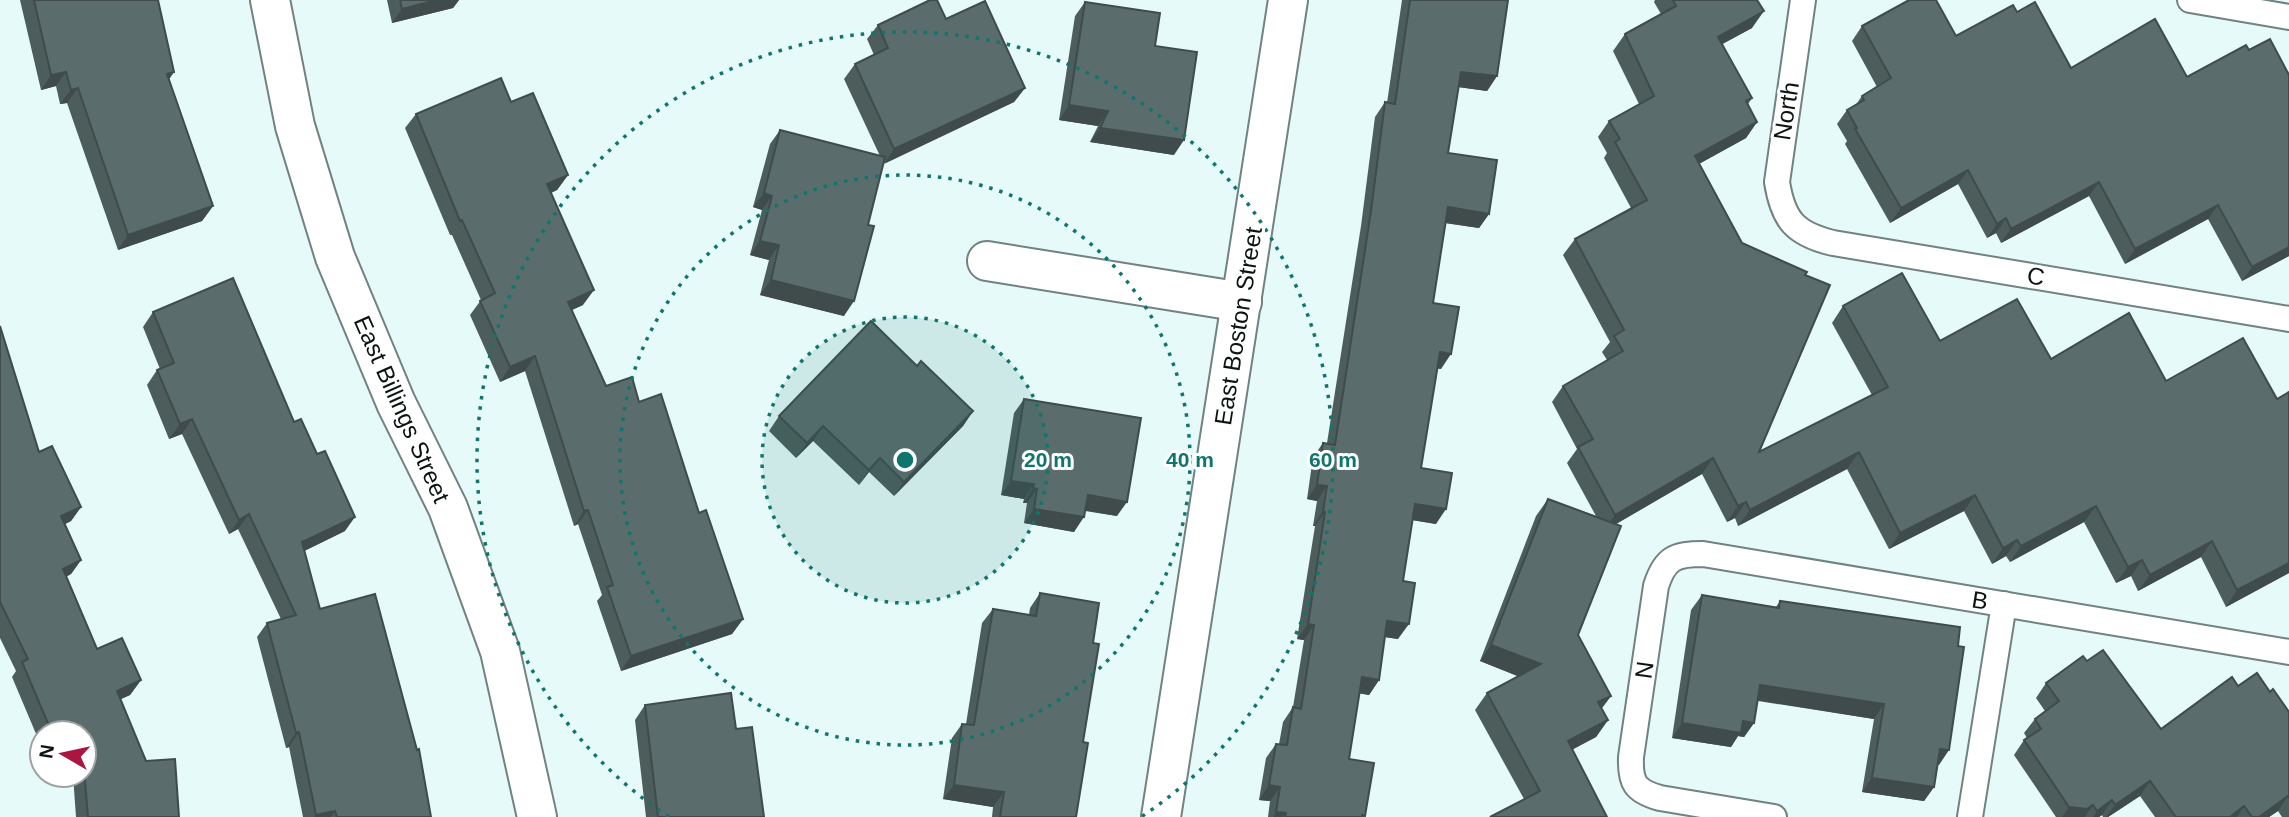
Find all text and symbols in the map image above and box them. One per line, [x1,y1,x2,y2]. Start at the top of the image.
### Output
street label: North [1768,80,1804,142]
street label: East Boston Street [1209,225,1267,427]
street label: C [2025,261,2047,291]
street label: East Billings Street [349,312,455,507]
centre of rings [893,448,917,472]
text: 20 m [1024,448,1072,471]
text: 40 m [1166,448,1214,471]
text: 60 m [1309,448,1357,471]
street label: B [1970,585,1990,615]
street label: N [1629,660,1659,680]
north arrow [28,719,98,789]
text: N [35,743,58,760]

